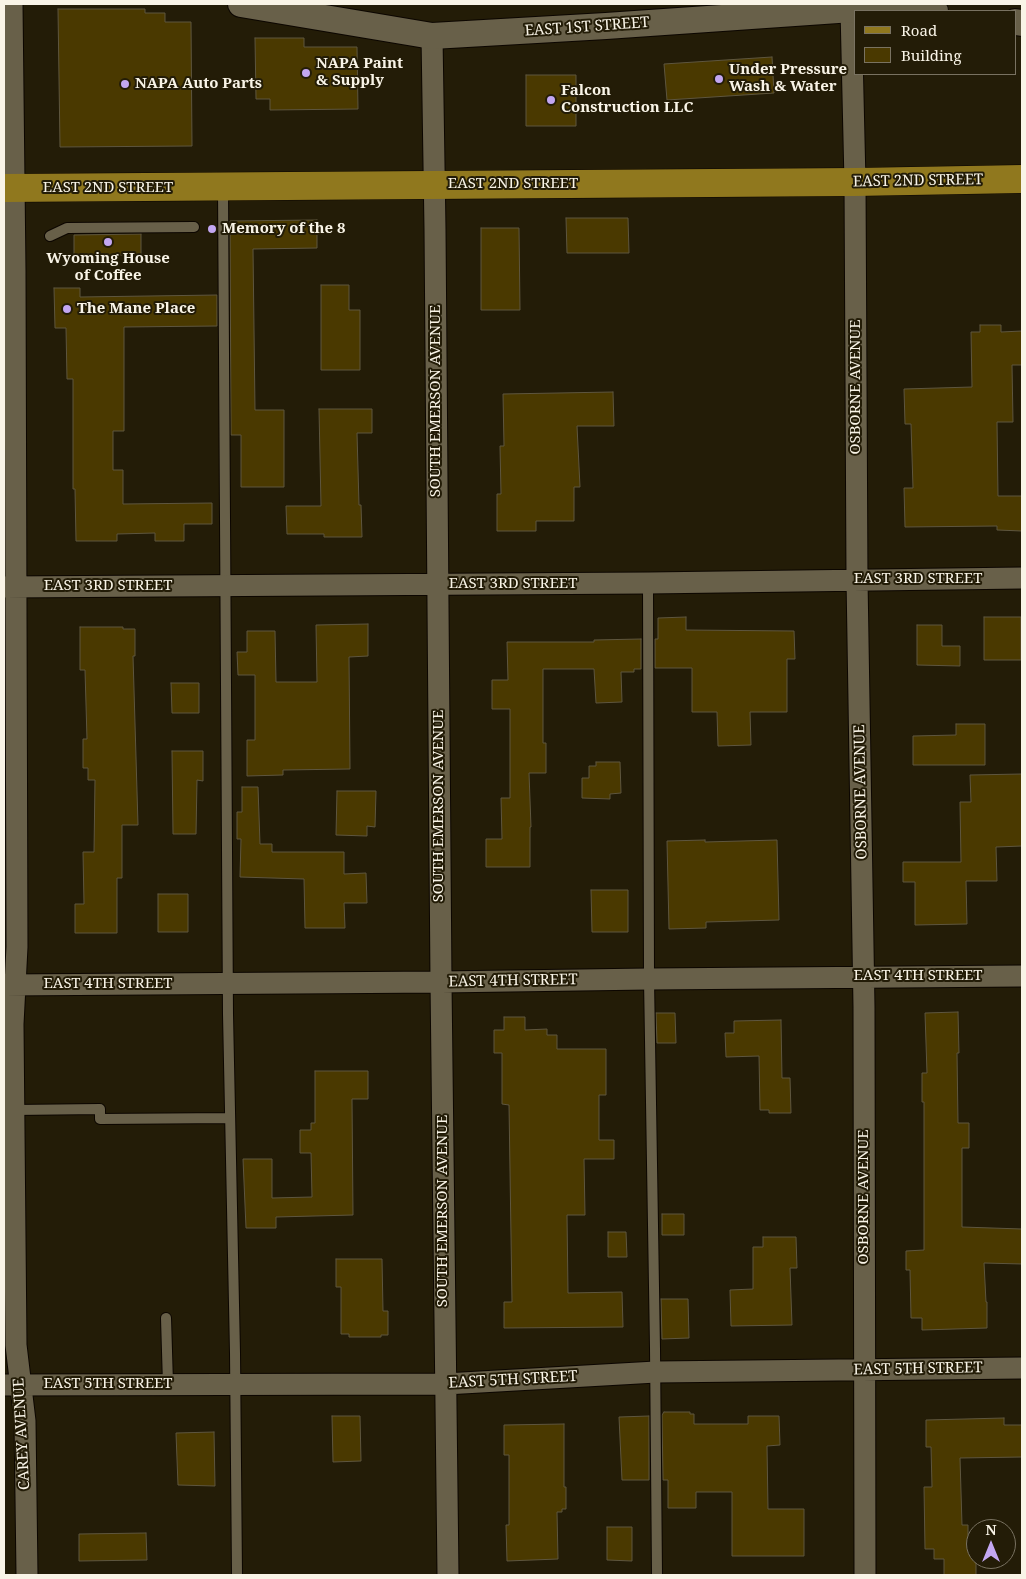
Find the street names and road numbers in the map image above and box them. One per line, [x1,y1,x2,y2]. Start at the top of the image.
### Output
street label: EAST 1ST STREET [524,14,650,40]
street label: EAST 2ND STREET [853,171,983,191]
street label: EAST 2ND STREET [448,175,578,193]
street label: EAST 2ND STREET [43,179,173,197]
street label: SOUTH EMERSON AVENUE [427,305,445,497]
street label: OSBORNE AVENUE [847,319,865,455]
street label: EAST 3RD STREET [854,570,982,588]
street label: EAST 3RD STREET [449,575,577,593]
street label: EAST 3RD STREET [44,577,172,595]
street label: SOUTH EMERSON AVENUE [430,710,448,902]
street label: OSBORNE AVENUE [851,724,871,860]
street label: EAST 4TH STREET [853,967,983,985]
street label: EAST 4TH STREET [448,971,578,991]
street label: EAST 4TH STREET [43,975,173,993]
street label: SOUTH EMERSON AVENUE [434,1115,452,1307]
street label: OSBORNE AVENUE [855,1129,873,1265]
street label: EAST 5TH STREET [853,1359,983,1379]
street label: EAST 5TH STREET [448,1368,578,1392]
street label: EAST 5TH STREET [43,1375,173,1393]
street label: CAREY AVENUE [10,1377,34,1491]

